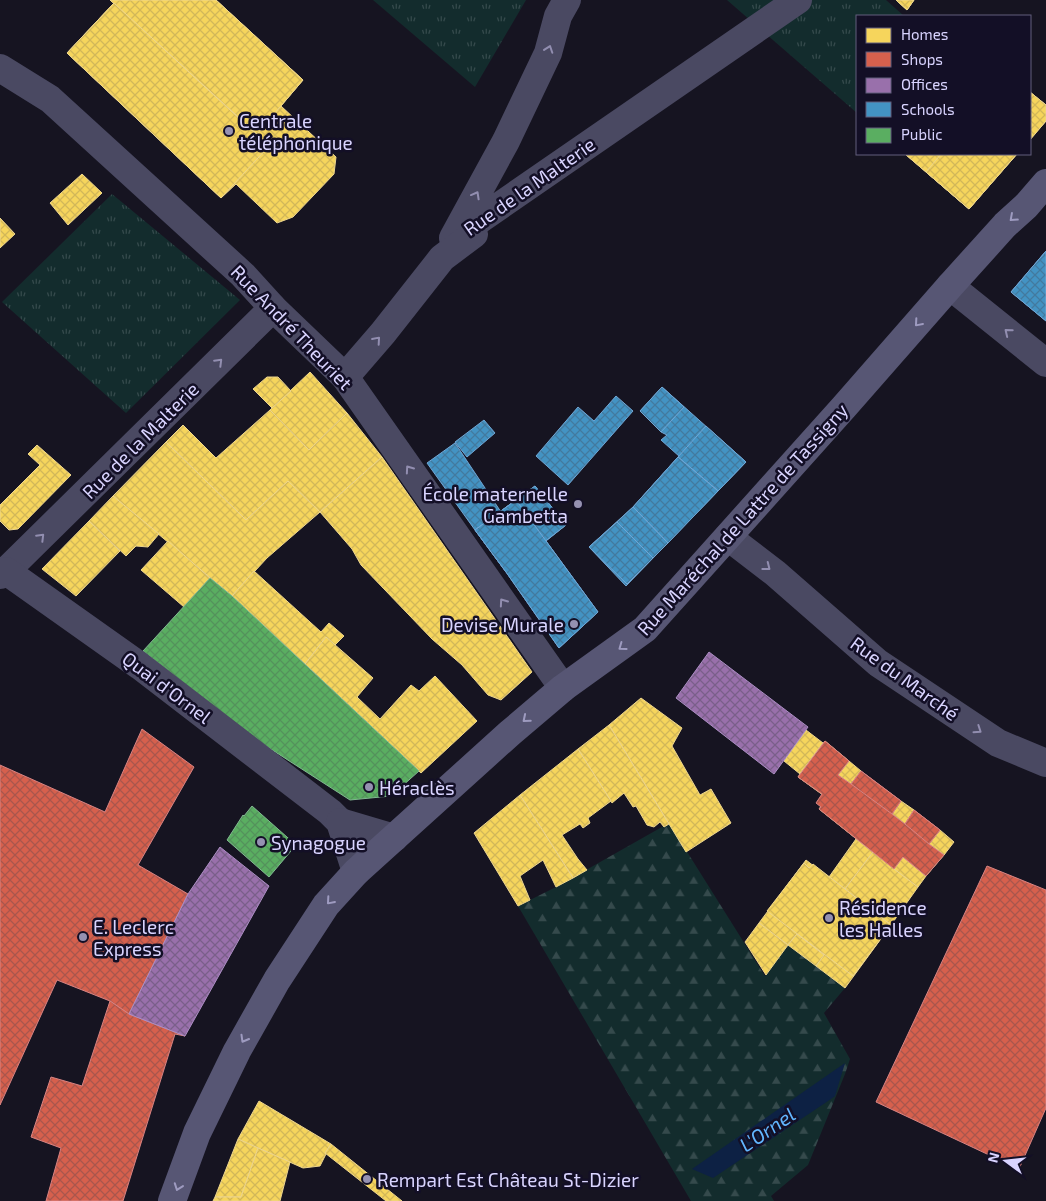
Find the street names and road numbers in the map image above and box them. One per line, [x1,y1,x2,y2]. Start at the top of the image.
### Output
street label: Rue de la Malterie [459,132,599,240]
street label: Rue André Theuriet [227,260,357,394]
street label: Rue de la Malterie [77,377,203,503]
street label: Rue Maréchal de Lattre de Tassigny [632,398,852,640]
street label: Rue du Marché [846,631,964,725]
street label: Quai d'Ornel [118,646,216,728]

